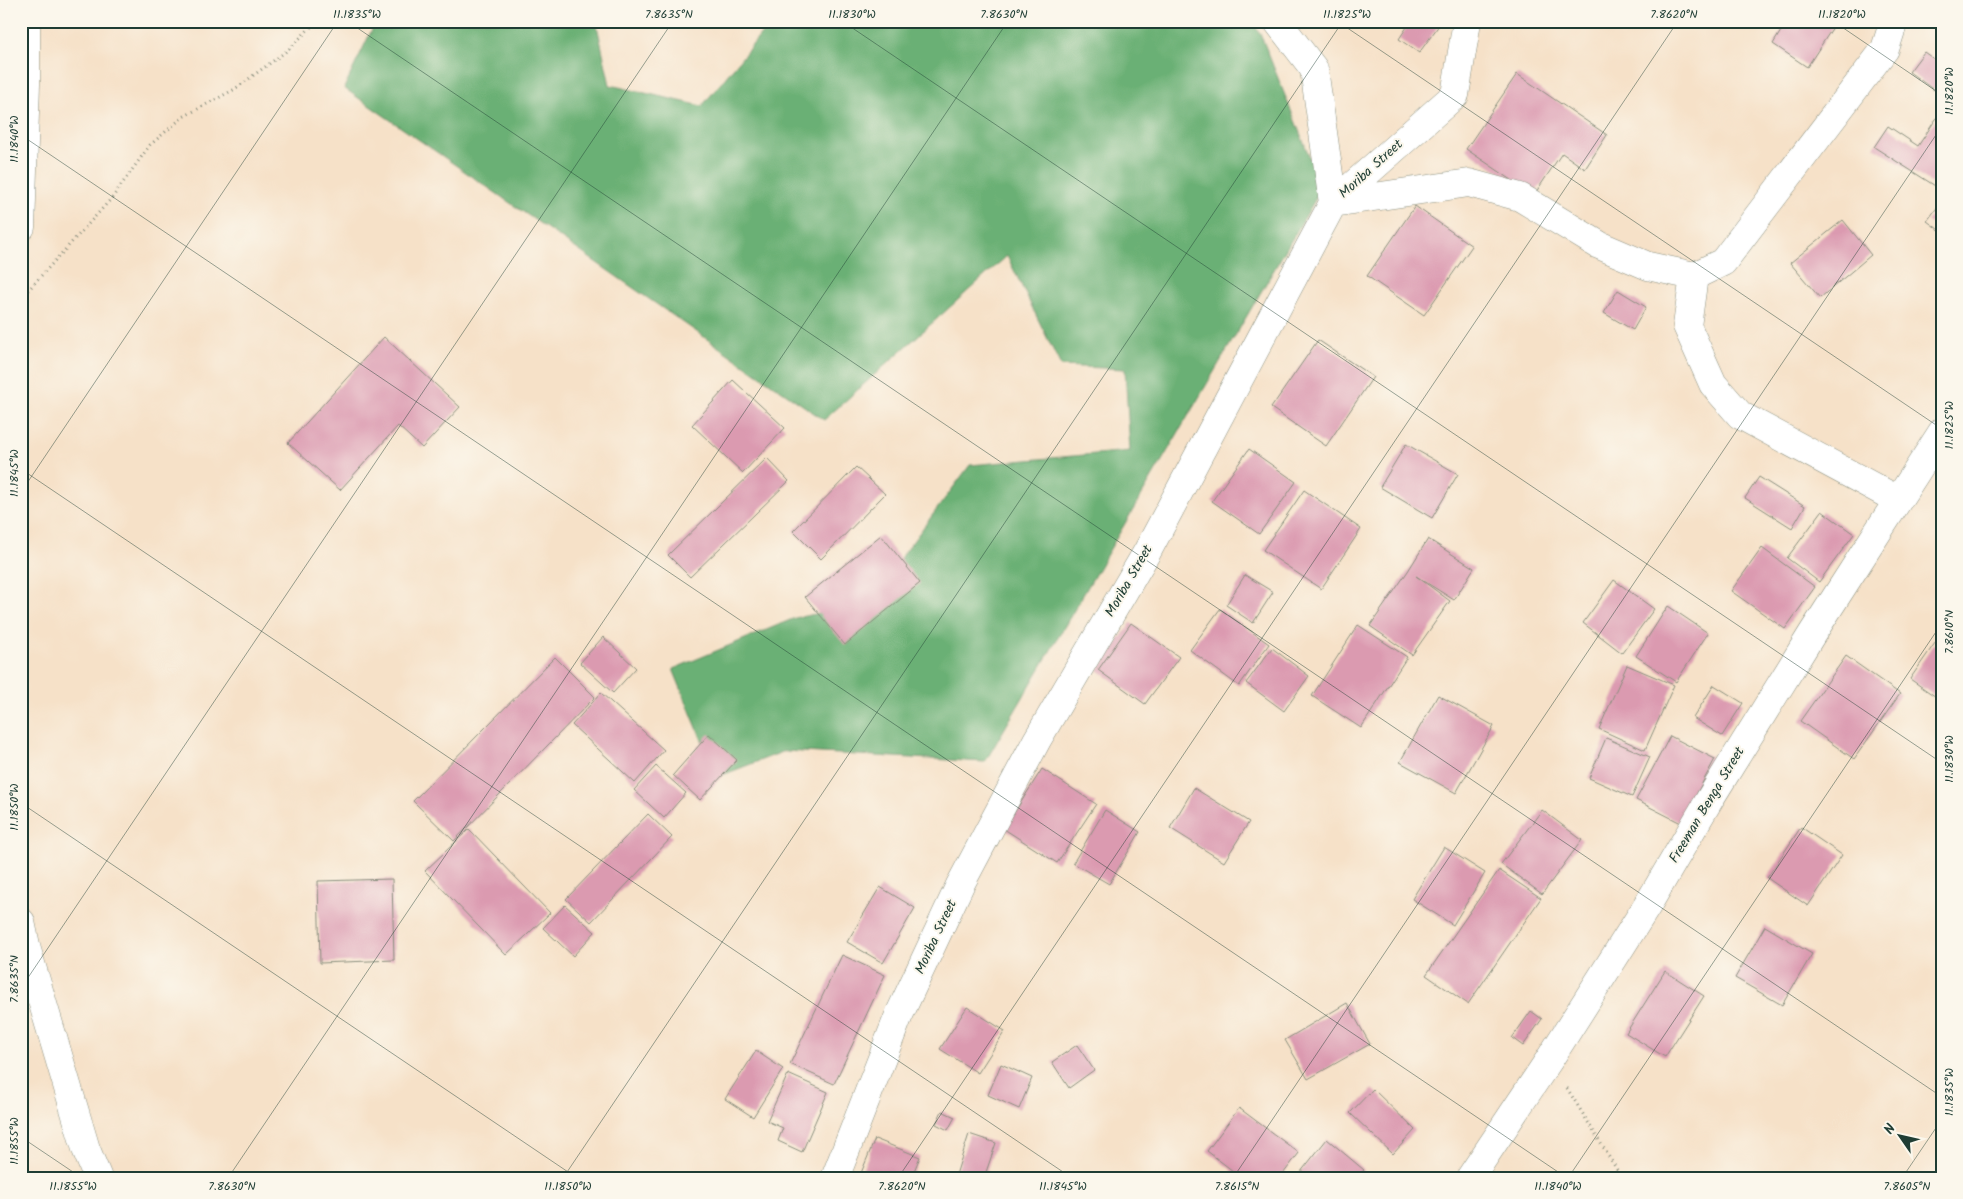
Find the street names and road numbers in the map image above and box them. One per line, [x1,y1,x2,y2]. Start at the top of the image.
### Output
street label: Moriba Street [1334,134,1409,204]
street label: Moriba Street [1099,540,1159,621]
street label: Freeman Benga Street [1663,742,1751,867]
street label: Moriba Street [909,895,963,978]

